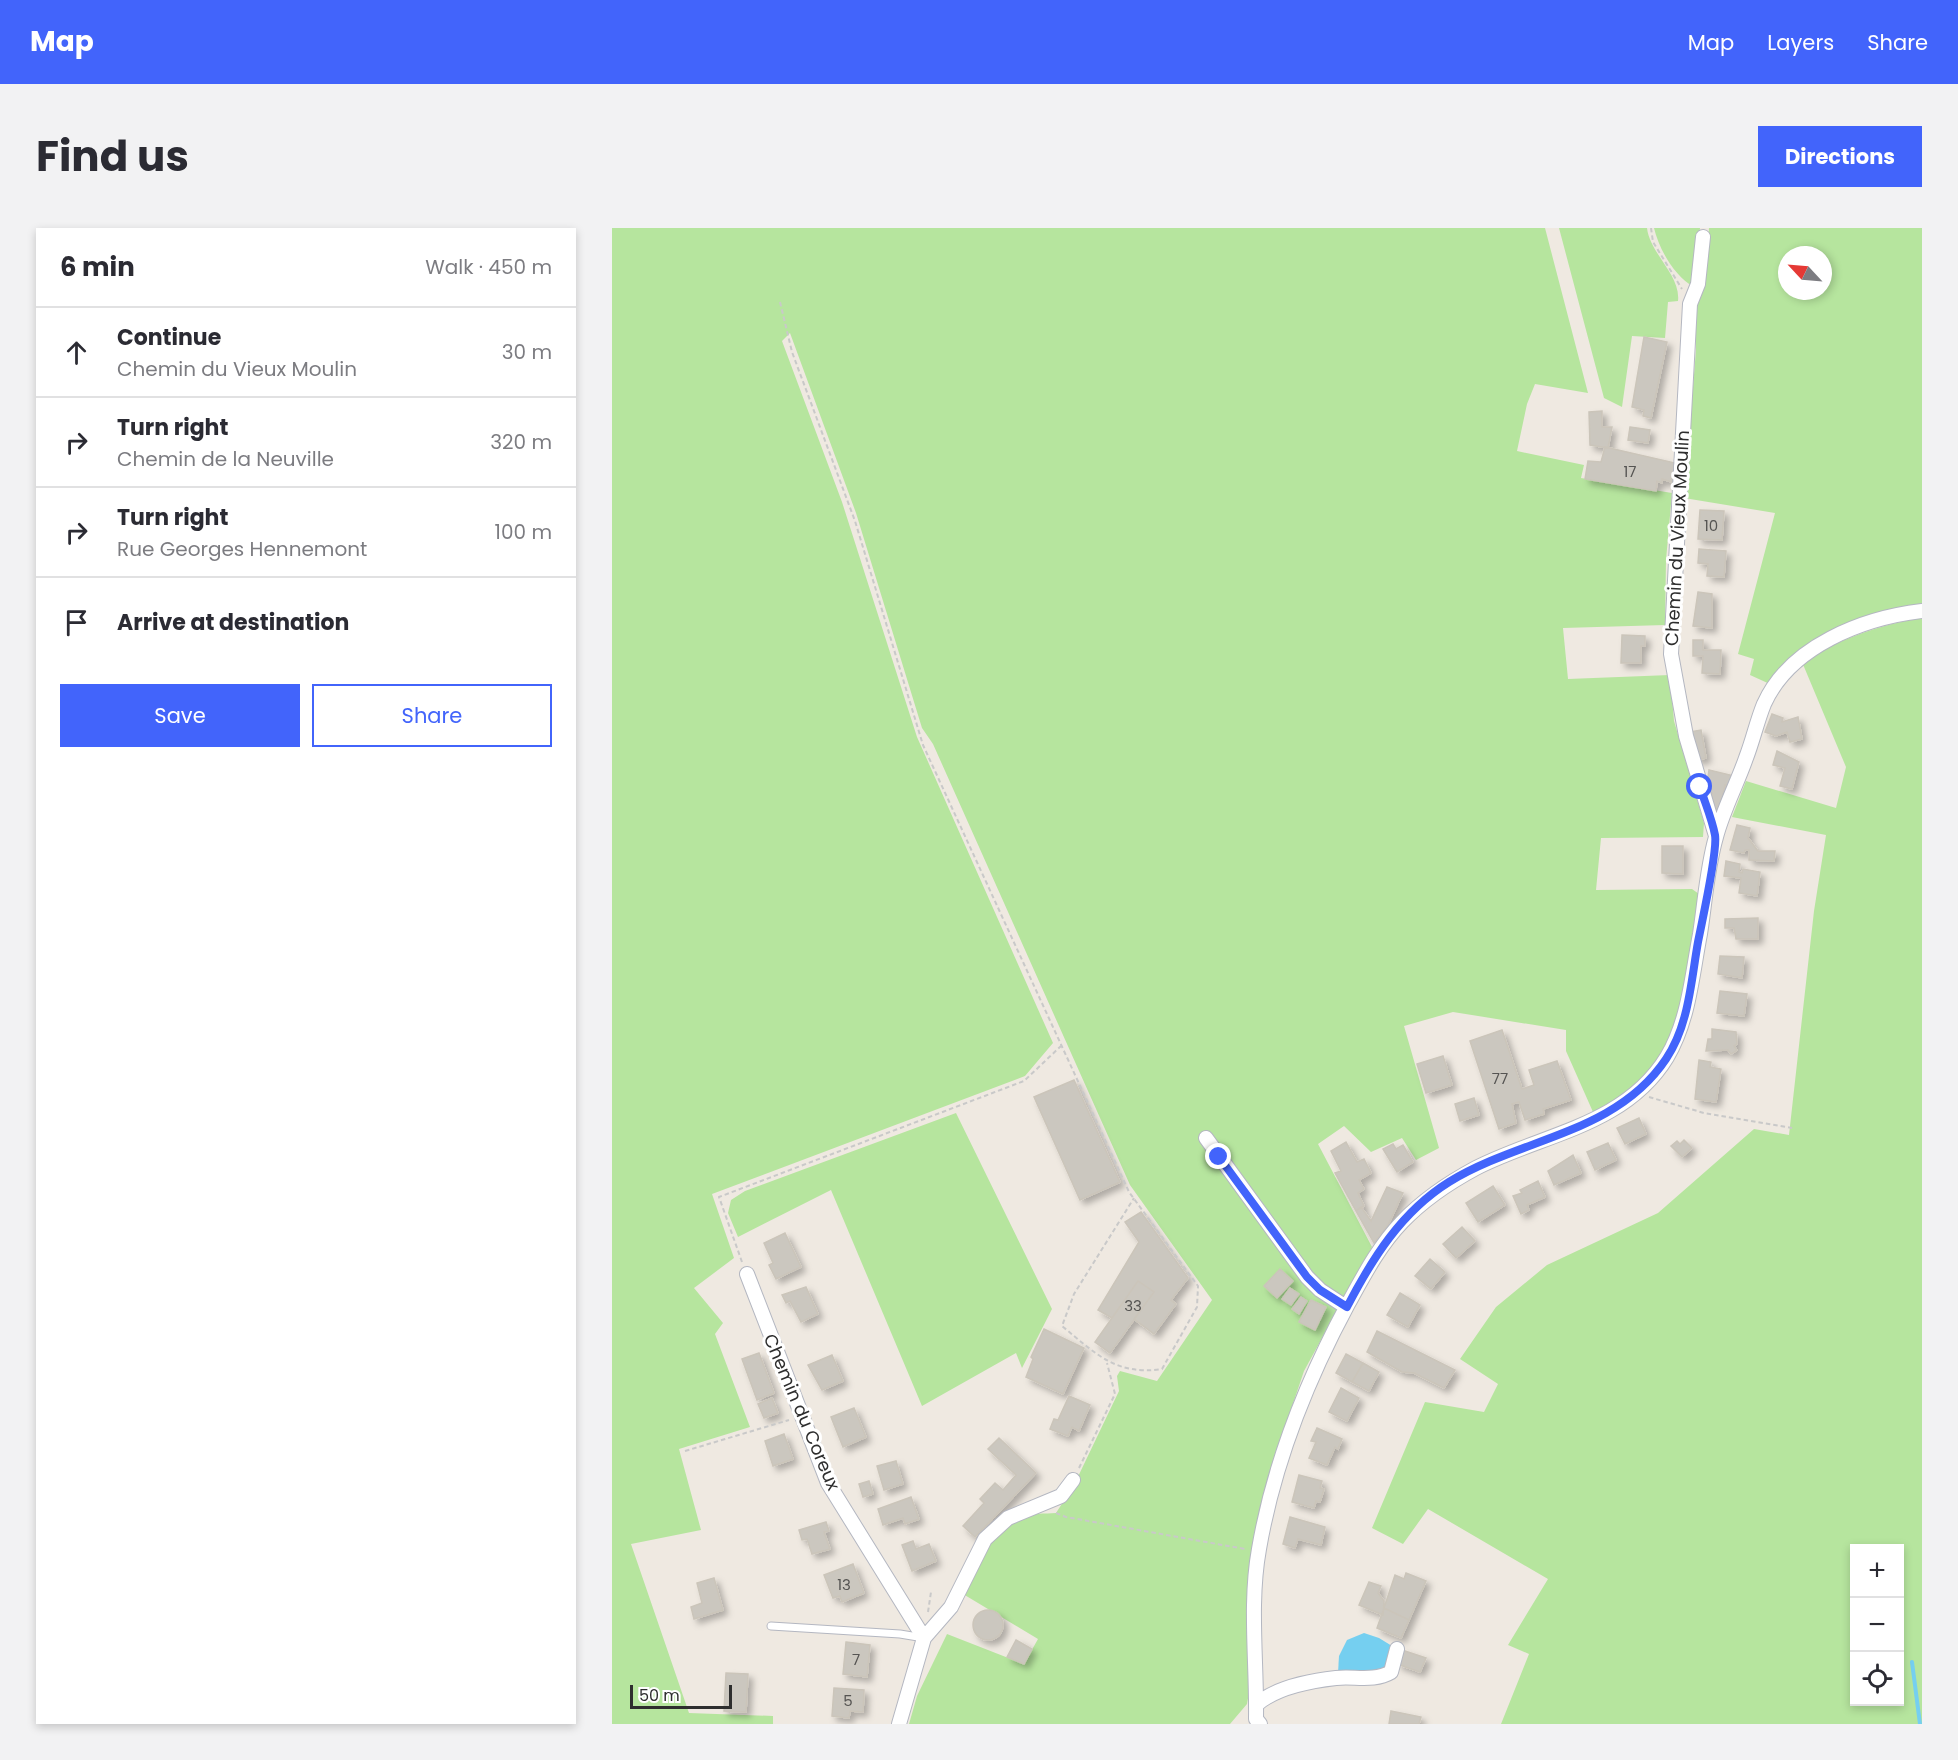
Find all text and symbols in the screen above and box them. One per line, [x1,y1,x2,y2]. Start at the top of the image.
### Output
text: Map [30,22,94,61]
text: Map [1688,28,1734,57]
text: Layers [1767,28,1834,57]
text: Share [1867,28,1928,57]
button: Directions [1758,126,1922,187]
text: Find us [36,127,189,186]
north arrow [1778,246,1832,300]
text: 6 min [60,249,135,285]
text: Walk · 450 m [425,253,552,281]
text: Continue [117,322,221,353]
icon: ahead [60,336,93,369]
text: 30 m [502,338,552,366]
text: Chemin du Vieux Moulin [117,355,357,383]
text: Turn right [117,412,228,443]
icon: right [60,426,93,459]
text: 320 m [490,428,552,456]
street label: Chemin du Vieux Moulin [1659,430,1695,646]
text: Chemin de la Neuville [117,445,334,473]
house number: 17 [1624,461,1637,482]
text: Turn right [117,502,228,533]
house number: 10 [1704,515,1718,536]
icon: right [60,516,93,549]
text: 100 m [495,518,552,546]
text: Rue Georges Hennemont [117,535,367,563]
icon: arrive [60,606,93,639]
text: Arrive at destination [117,607,349,638]
button: Save [60,684,300,747]
button: Share [312,684,552,747]
route start [1686,773,1712,799]
house number: 77 [1492,1068,1508,1089]
route end [1205,1143,1231,1169]
house number: 33 [1124,1295,1142,1316]
street label: Chemin du Coreux [758,1330,846,1494]
map controls [1850,1544,1904,1706]
button: + [1850,1544,1904,1598]
house number: 13 [837,1574,851,1595]
button: − [1850,1598,1904,1652]
house number: 7 [852,1649,860,1670]
button: locate [1850,1652,1904,1706]
scale bar [630,1682,732,1710]
text: 50 m [639,1684,680,1707]
house number: 5 [843,1690,853,1711]

